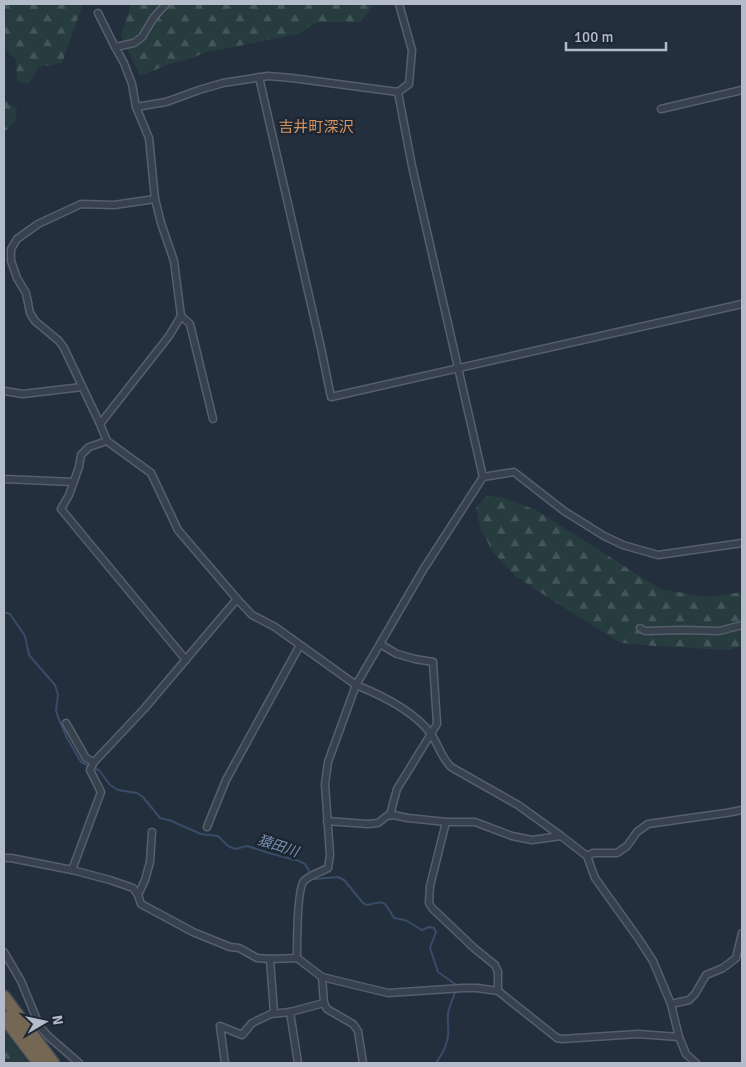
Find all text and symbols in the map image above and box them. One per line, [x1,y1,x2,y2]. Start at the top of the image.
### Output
scale bar [566,20,666,52]
text: 100 m [574,28,614,46]
district label: 吉井町深沢 [278,118,354,136]
water label: 猿田川 [255,831,303,861]
north arrow [20,997,70,1047]
text: N [48,1014,67,1026]

